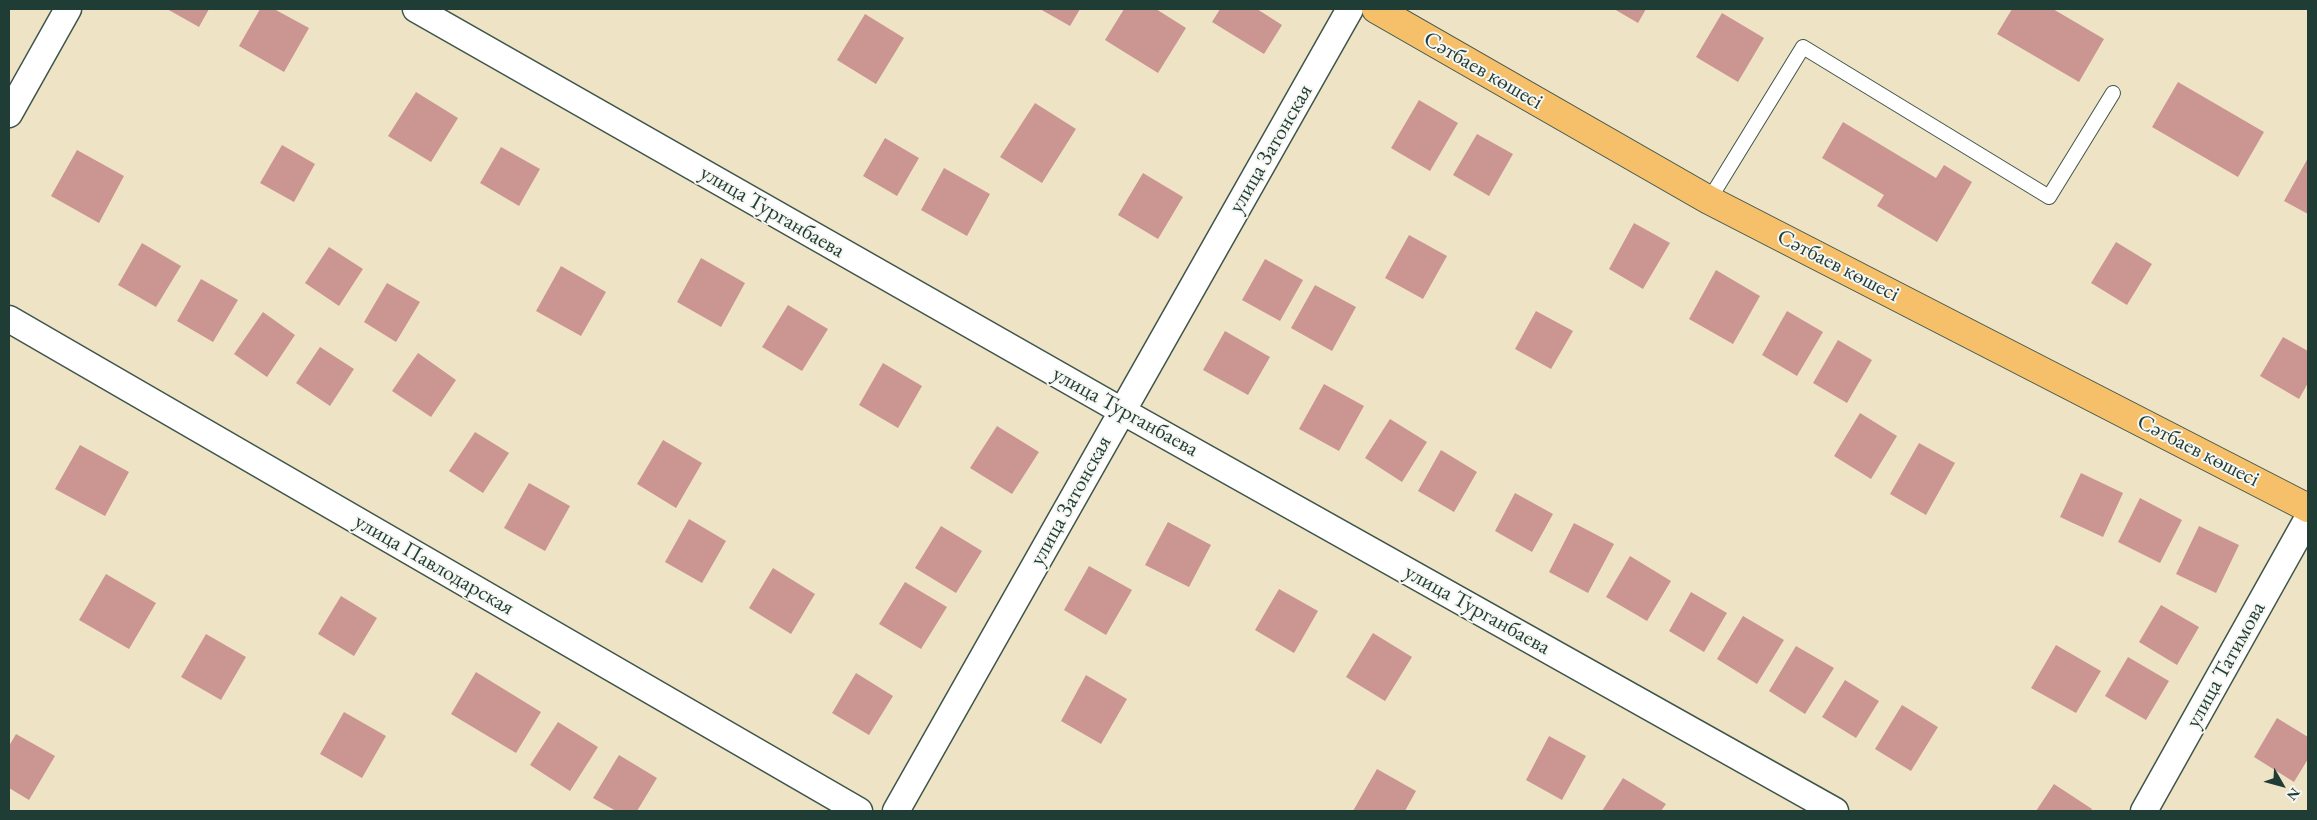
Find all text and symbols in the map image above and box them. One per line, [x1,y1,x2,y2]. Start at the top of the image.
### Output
street label: Сәтбаев көшесі [1419,26,1547,116]
street label: улица Затонская [1223,80,1319,218]
street label: улица Турганбаева [695,160,849,264]
street label: Сәтбаев көшесі [1773,224,1903,308]
street label: улица Турганбаева [1047,361,1203,463]
street label: Сәтбаев көшесі [2133,409,2263,493]
street label: улица Затонская [1024,431,1118,571]
street label: улица Павлодарская [349,508,519,622]
street label: улица Турганбаева [1399,559,1555,661]
street label: улица Татимова [2180,597,2272,733]
north arrow [2257,760,2307,810]
text: N [2283,784,2304,804]

